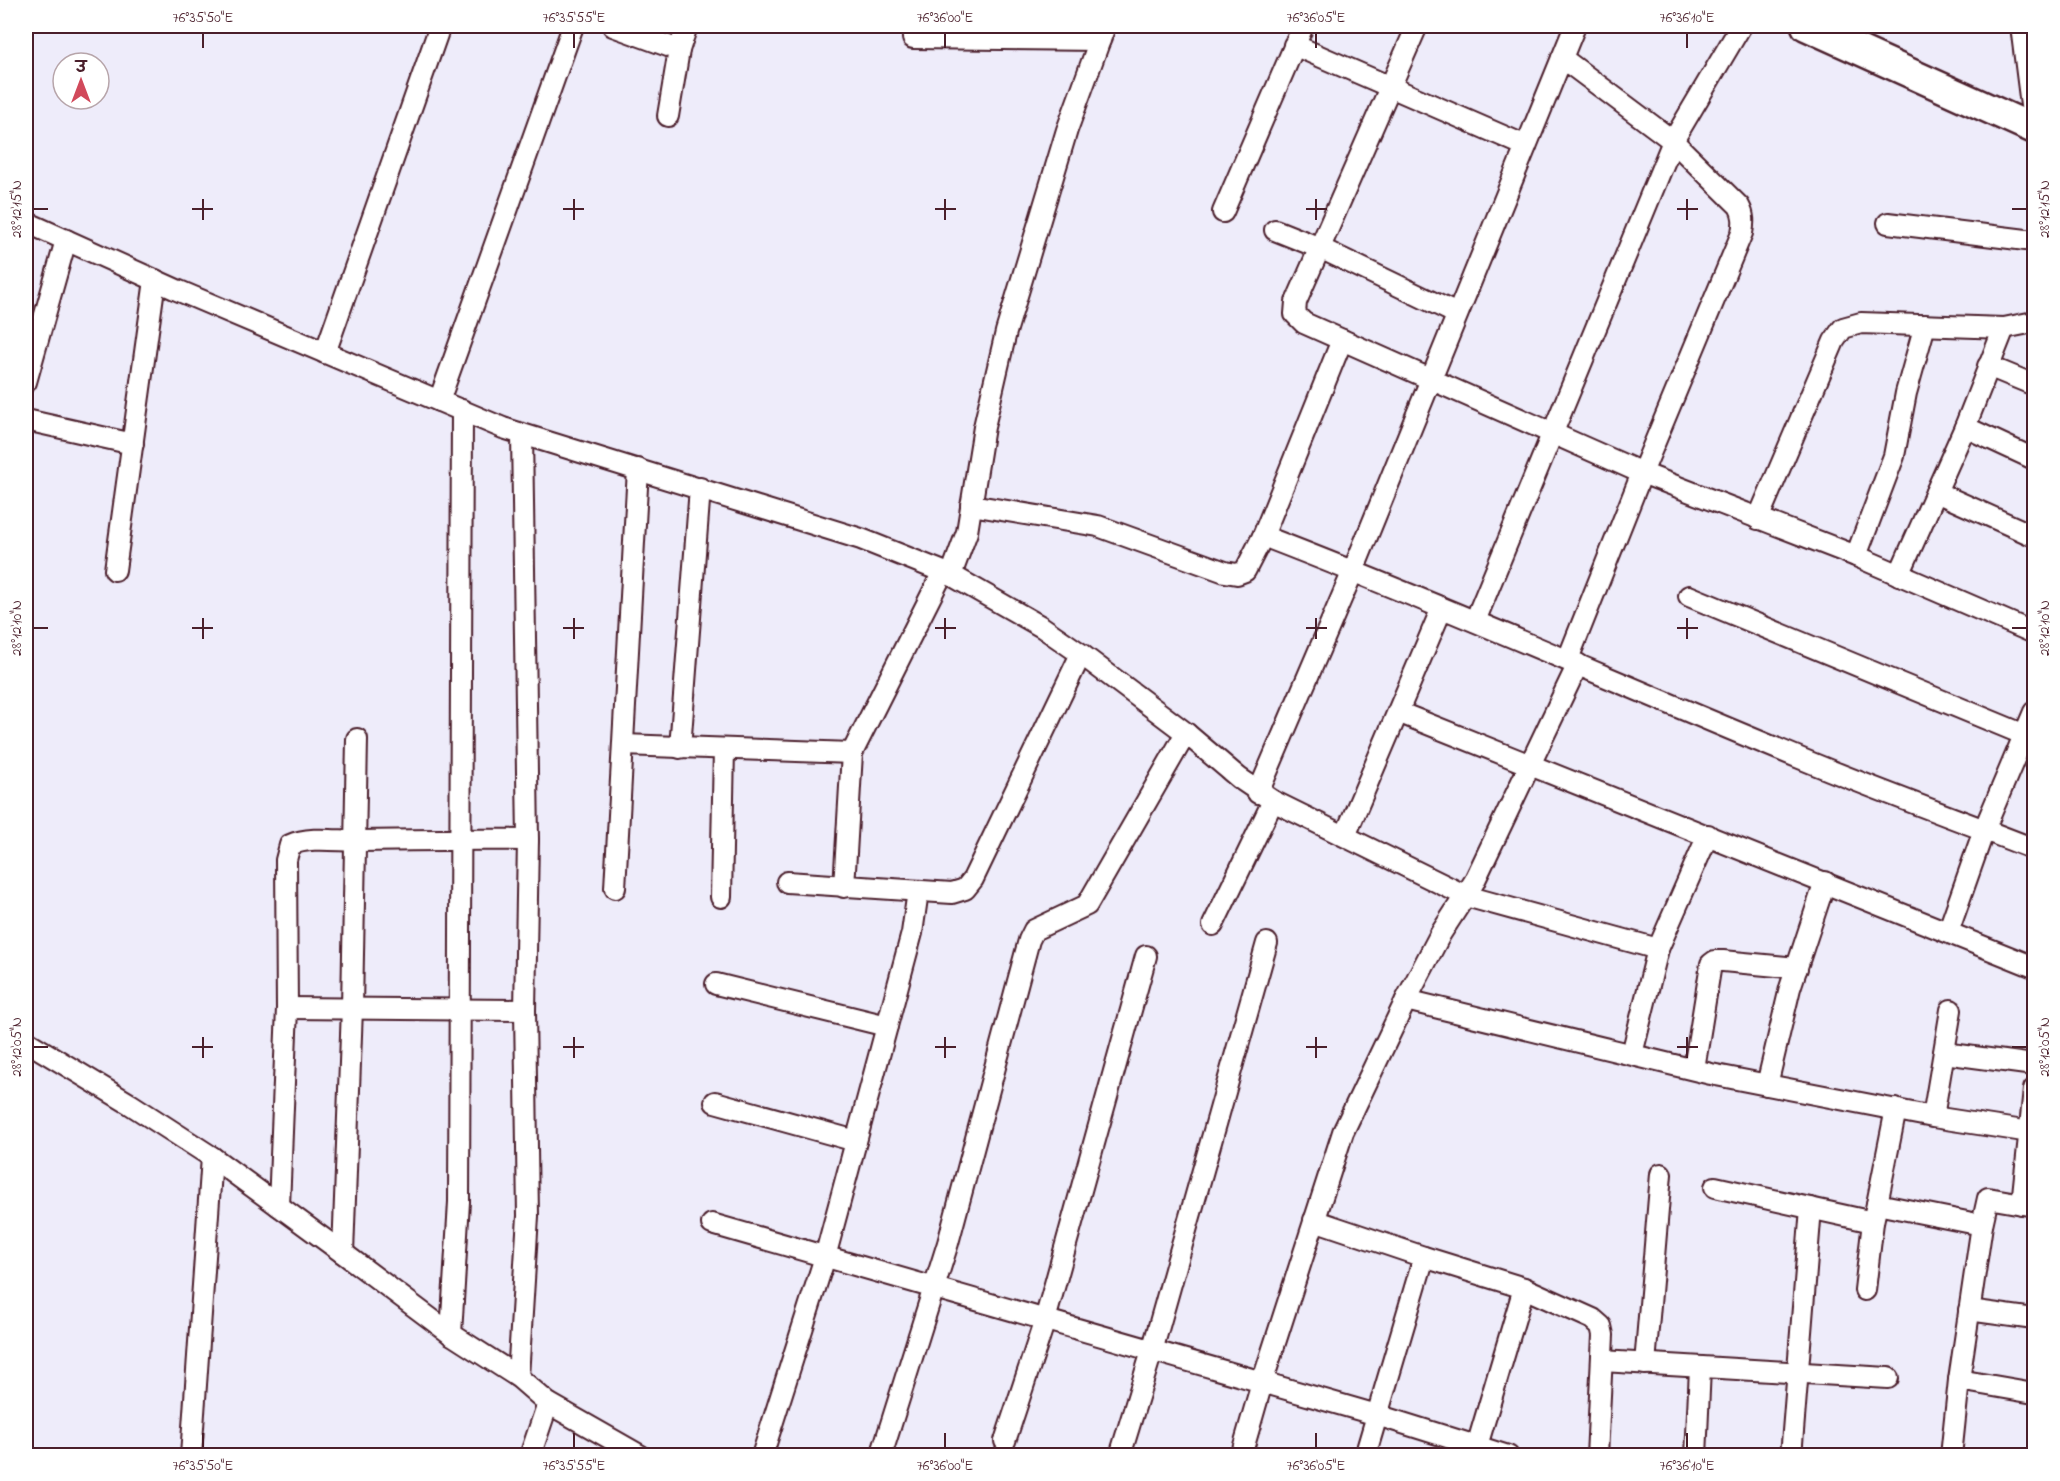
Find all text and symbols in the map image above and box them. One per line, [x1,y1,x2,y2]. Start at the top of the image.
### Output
text: 76°35'50"E [173,7,233,29]
text: 76°35'55"E [543,7,605,29]
text: 76°36'00"E [917,7,973,29]
text: 76°36'05"E [1287,7,1345,29]
text: 76°36'10"E [1659,7,1715,29]
north arrow [51,51,111,111]
text: उ [74,56,88,80]
text: 28°12'15"N [6,180,28,238]
text: 28°12'15"N [2034,180,2056,238]
text: 28°12'10"N [6,600,28,656]
text: 28°12'10"N [2034,600,2056,656]
text: 28°12'05"N [6,1017,28,1077]
text: 28°12'05"N [2034,1017,2056,1077]
text: 76°35'50"E [173,1455,233,1477]
text: 76°35'55"E [543,1455,605,1477]
text: 76°36'00"E [917,1455,973,1477]
text: 76°36'05"E [1287,1455,1345,1477]
text: 76°36'10"E [1659,1455,1715,1477]

